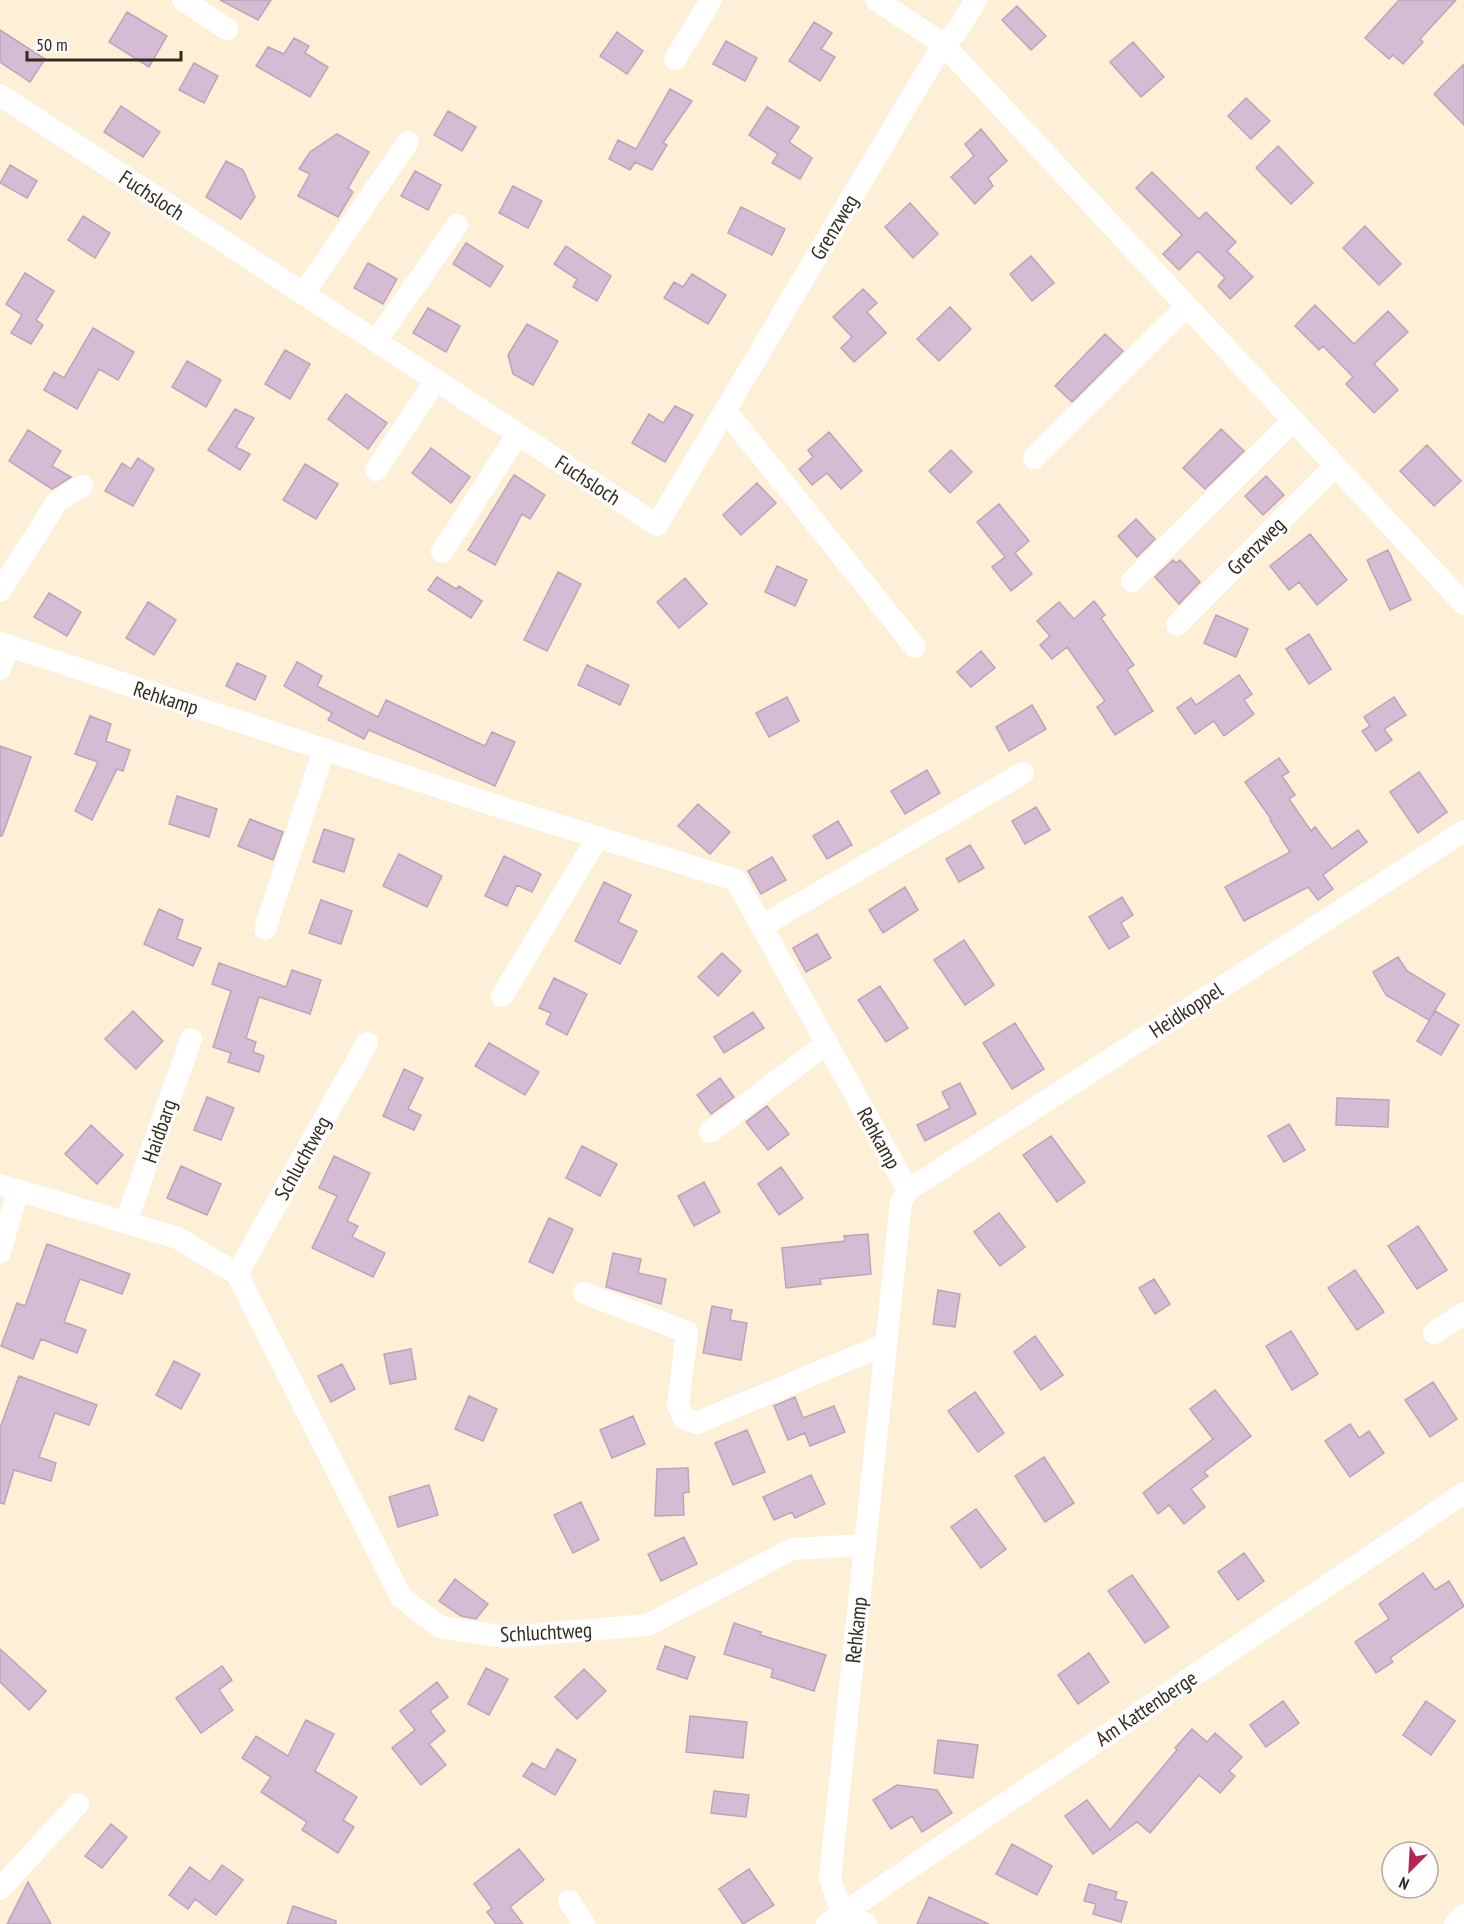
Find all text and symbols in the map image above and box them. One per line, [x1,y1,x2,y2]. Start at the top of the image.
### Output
scale bar [27,24,182,62]
text: 50 m [36,33,68,56]
street label: Fuchsloch [114,164,190,226]
street label: Grenzweg [804,189,864,265]
street label: Fuchsloch [550,449,626,511]
street label: Grenzweg [1221,511,1291,581]
street label: Rehkamp [130,675,202,721]
street label: Heidkoppel [1144,976,1228,1044]
street label: Haidbarg [136,1096,182,1166]
street label: Rehkamp [851,1102,907,1174]
street label: Schluchtweg [268,1111,336,1205]
street label: Rehkamp [839,1596,873,1664]
street label: Schluchtweg [499,1616,593,1648]
street label: Am Kattenberge [1090,1664,1202,1752]
north arrow [1380,1840,1440,1900]
text: N [1396,1873,1412,1895]

